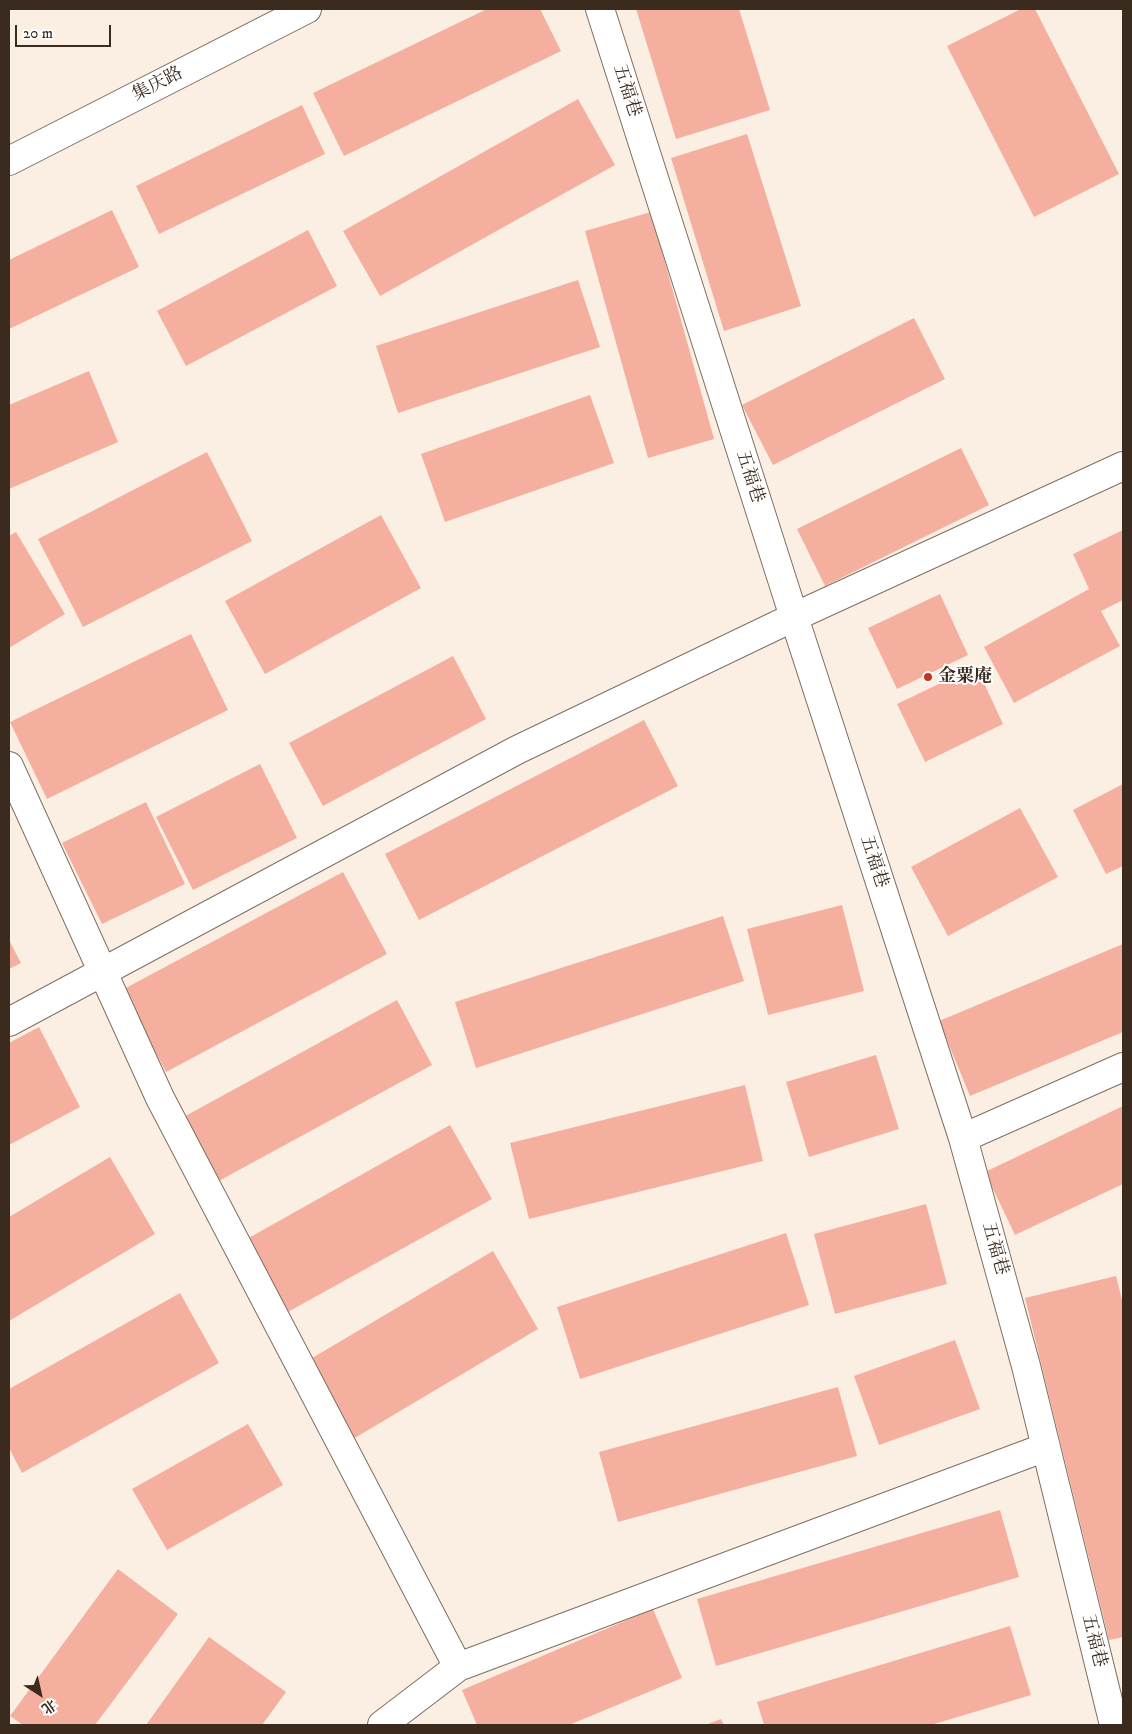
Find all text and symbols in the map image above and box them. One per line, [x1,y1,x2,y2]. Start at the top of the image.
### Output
scale bar [18,15,114,47]
text: 20 m [23,24,53,43]
street label: 五福巷 [607,62,645,120]
street label: 集庆路 [129,63,187,107]
street label: 五福巷 [730,448,768,506]
place label: 金粟庵 [938,666,992,688]
marker: 金粟庵 [922,671,934,683]
street label: 五福巷 [854,833,892,891]
street label: 五福巷 [976,1220,1012,1278]
street label: 五福巷 [1076,1612,1110,1670]
north arrow [15,1669,65,1719]
text: 北 [38,1695,59,1718]

